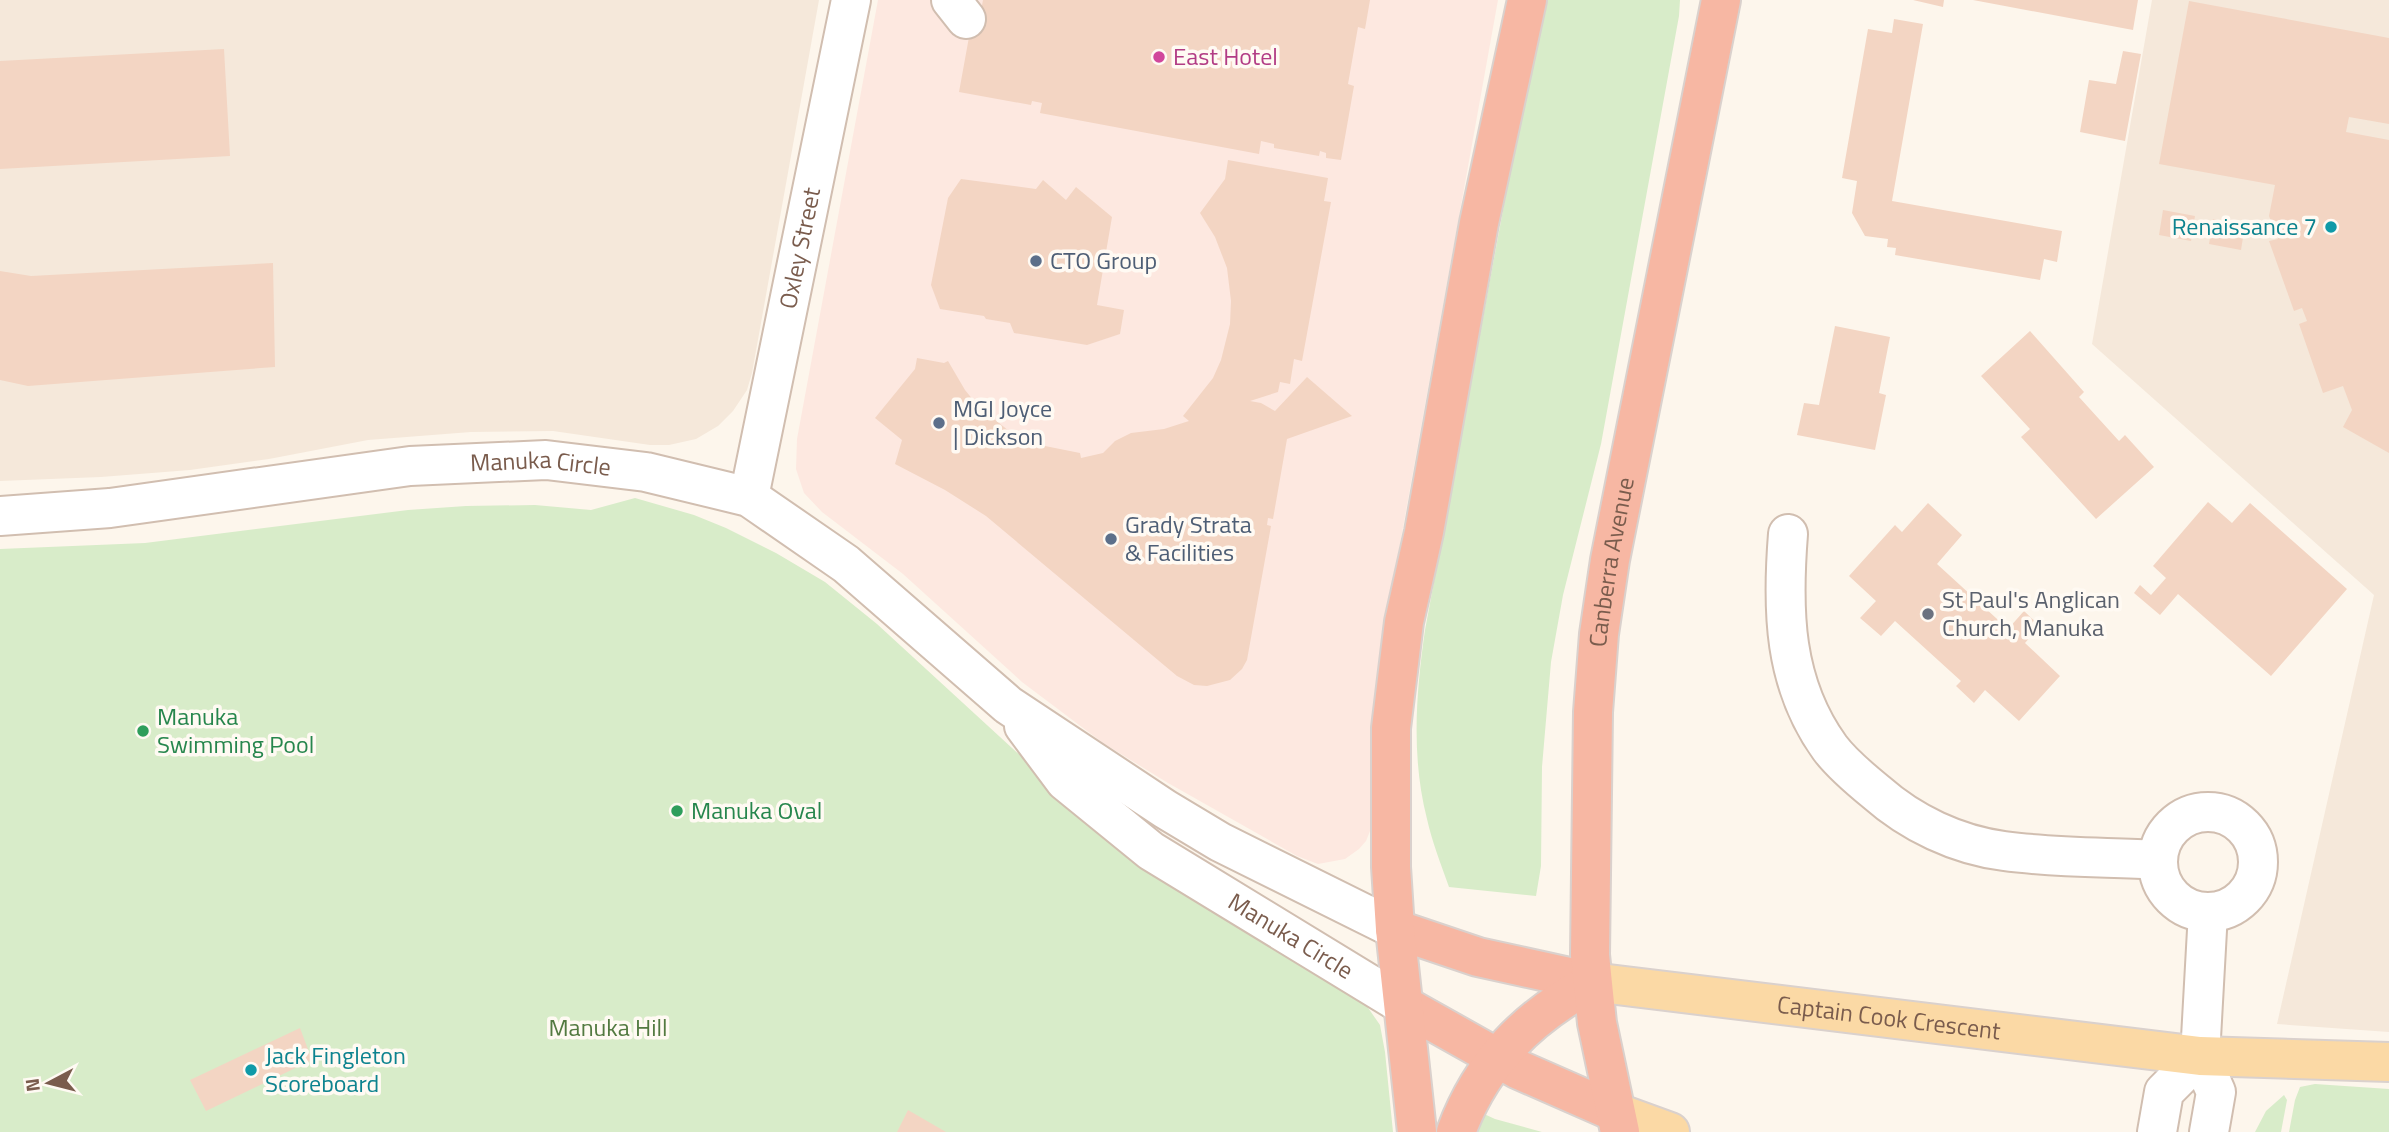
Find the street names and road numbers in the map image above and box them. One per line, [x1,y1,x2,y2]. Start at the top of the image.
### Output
street label: Oxley Street [769,184,829,312]
street label: Manuka Circle [469,441,613,485]
street label: Canberra Avenue [1579,474,1643,648]
street label: Manuka Circle [1221,883,1361,987]
street label: Captain Cook Crescent [1775,986,2003,1049]

